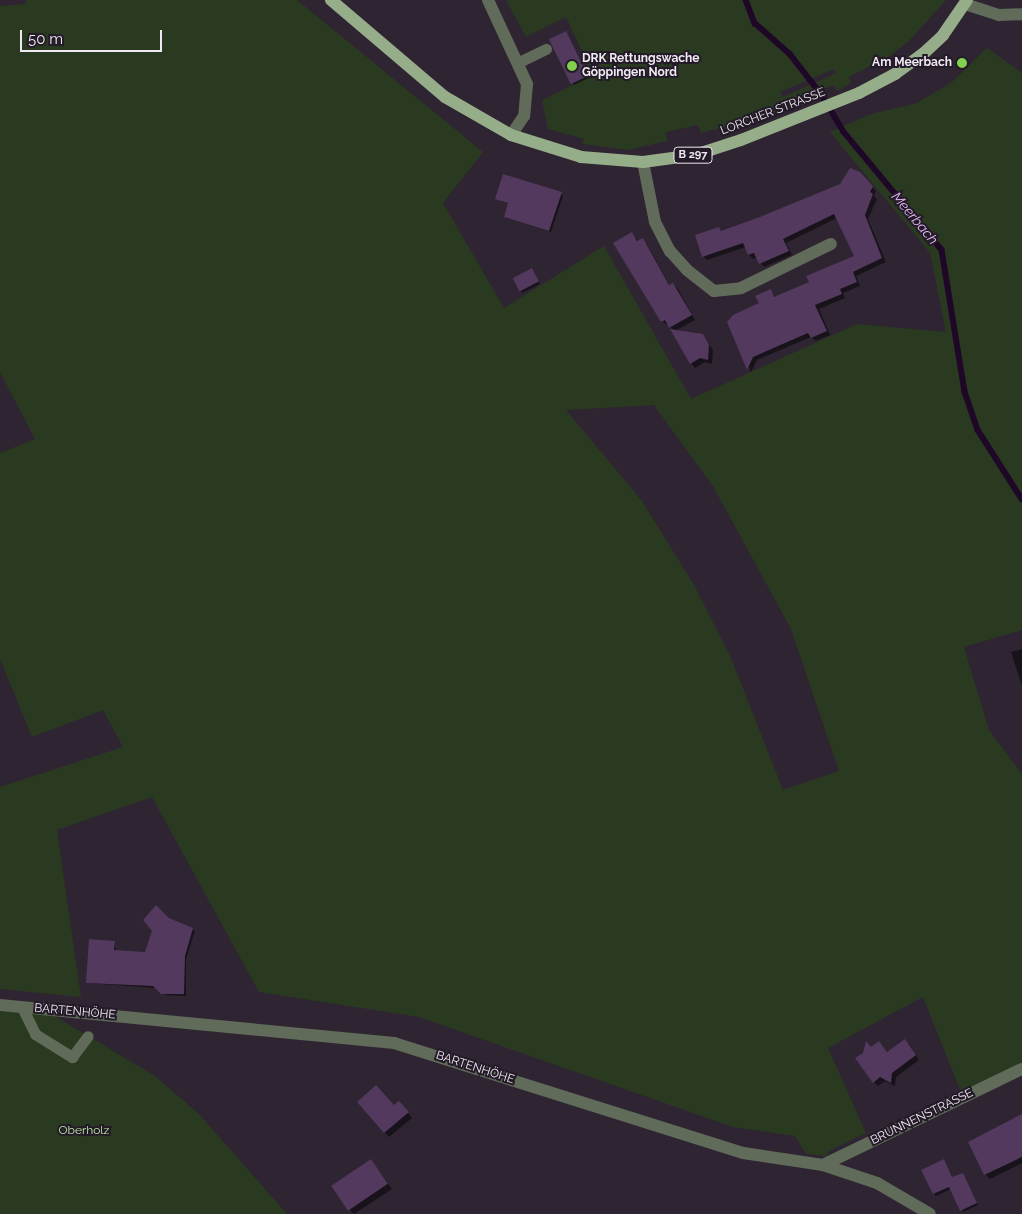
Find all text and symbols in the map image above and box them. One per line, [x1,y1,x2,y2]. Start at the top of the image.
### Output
scale bar [22,20,165,52]
text: 50 m [28,30,63,48]
place label: DRK Rettungswache Göppingen Nord [582,52,700,80]
place label: Am Meerbach [872,56,952,70]
marker: Am Meerbach [956,57,968,69]
marker: DRK Rettungswache Göppingen Nord [566,60,578,72]
street label: LORCHER STRASSE [719,85,827,139]
road number: B 297 [673,146,713,164]
water label: Meerbach [888,188,942,248]
street label: BARTENHÖHE [34,1001,116,1023]
street label: BARTENHÖHE [434,1049,516,1087]
street label: BRUNNENSTRASSE [868,1086,976,1148]
park label: Oberholz [59,1124,109,1138]

